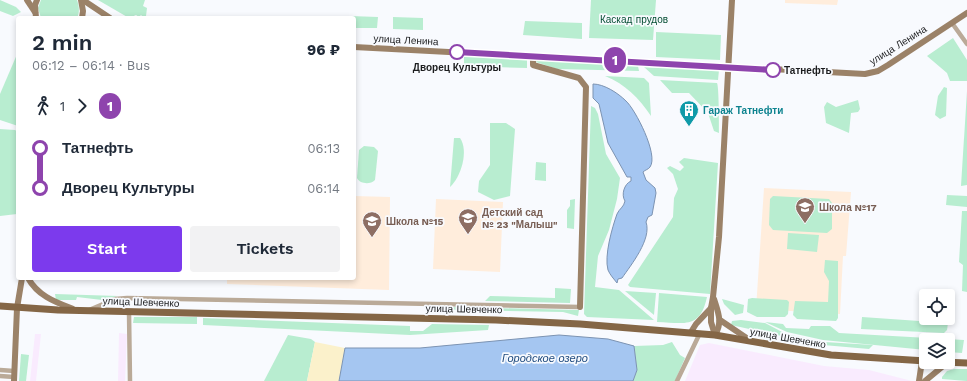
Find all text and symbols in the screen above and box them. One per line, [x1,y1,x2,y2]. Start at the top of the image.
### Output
park label: Каскад прудов [600,14,668,25]
street label: улица Ленина [867,23,929,67]
text: 2 min [32,30,92,55]
street label: улица Ленина [373,33,439,47]
text: 96 ₽ [307,41,340,59]
marker: Дворец Культуры [449,44,465,60]
line badge: 1 [602,47,628,73]
text: 1 [612,52,618,68]
text: 06:12 – 06:14 · Bus [32,58,150,73]
place label: Дворец Культуры [413,62,501,73]
marker: Татнефть [765,62,781,78]
place label: Татнефть [784,65,832,76]
icon: walk [32,95,54,117]
icon: forward [71,95,93,117]
text: 1 [107,98,113,114]
text: 1 [60,99,65,114]
building icon: Гараж Татнефти [678,99,700,127]
place label: Гараж Татнефти [703,105,783,116]
text: Татнефть [62,139,133,157]
text: 06:13 [308,141,340,156]
text: Дворец Культуры [62,179,194,197]
text: 06:14 [307,181,340,196]
school or university icon: Школа №17 [794,196,816,224]
place label: Школа №17 [819,202,877,213]
school or university icon: Детский сад № 23 "Малыш" [457,207,479,235]
place label: Детский сад № 23 "Малыш" [482,207,558,230]
school or university icon: Школа №15 [361,210,383,238]
place label: Школа №15 [386,216,444,227]
button: Start [32,226,182,272]
button: Tickets [190,226,340,272]
map controls [919,289,955,369]
button: locate [919,289,955,325]
street label: улица Шевченко [102,295,180,309]
street label: улица Шевченко [425,303,503,315]
street label: улица Шевченко [749,326,827,350]
button: layers [919,333,955,369]
water label: Городское озеро [502,352,588,365]

